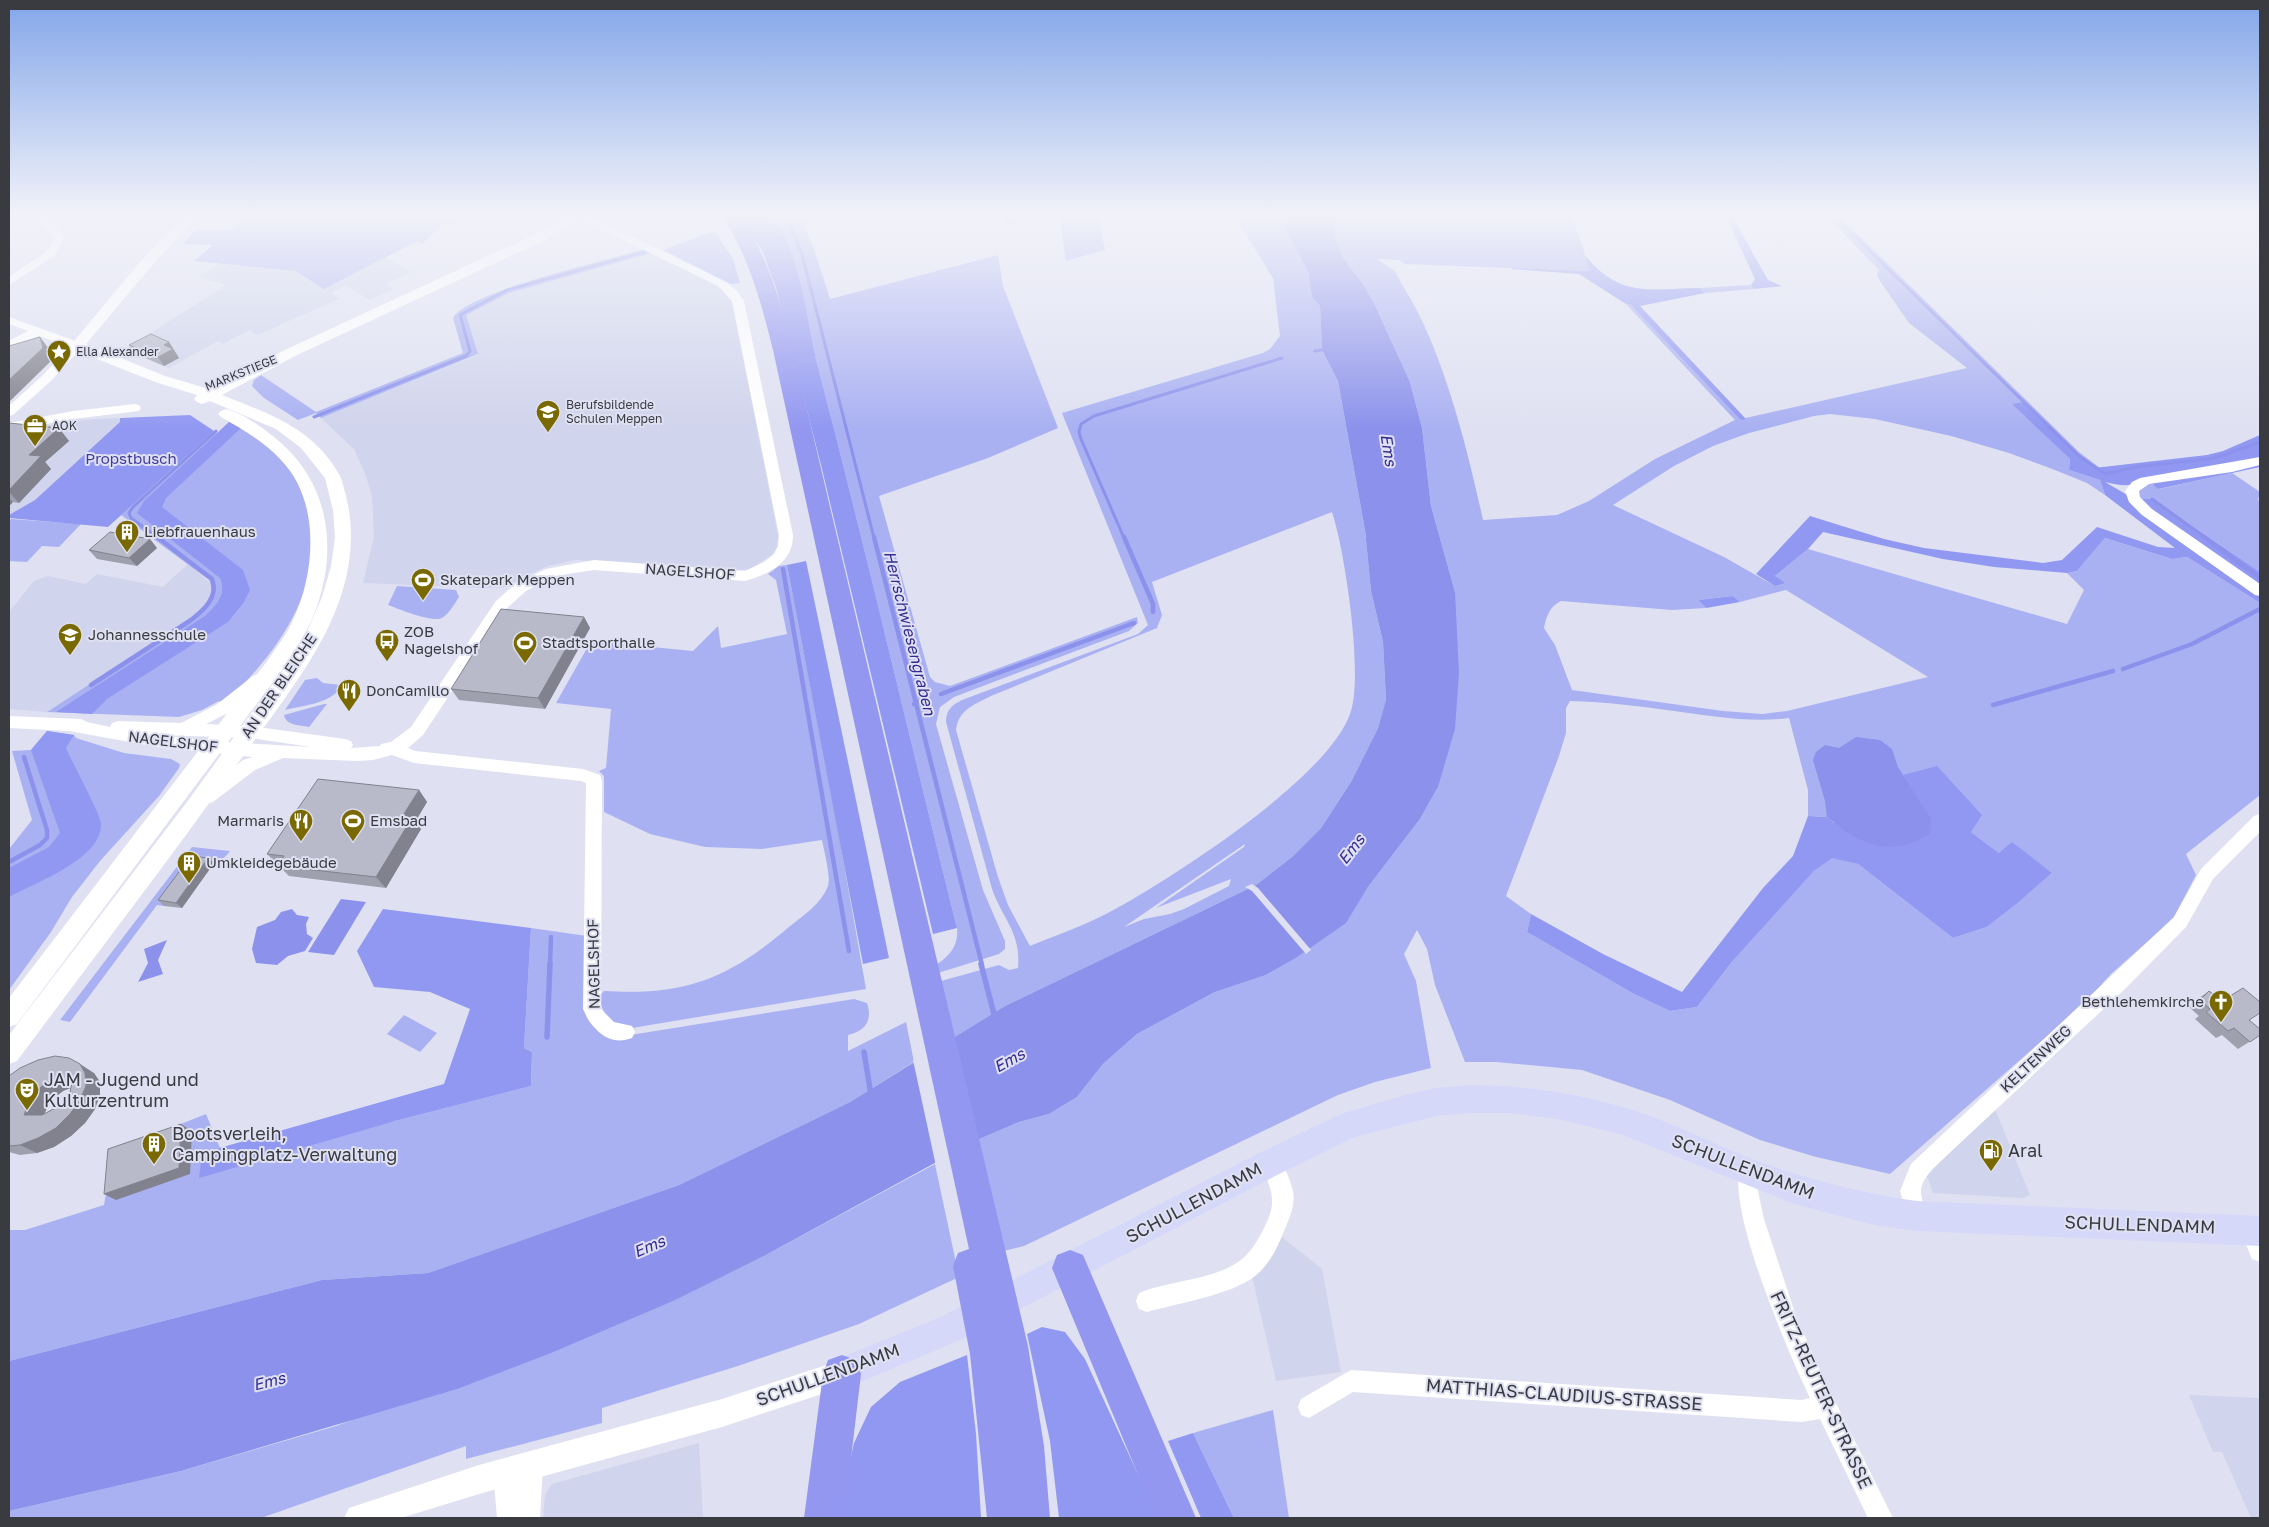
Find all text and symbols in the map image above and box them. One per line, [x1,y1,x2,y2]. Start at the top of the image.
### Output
place icon: Ella Alexander [46,339,72,373]
place label: Ella Alexander [76,344,159,359]
street label: MARKSTIEGE [203,351,279,394]
place label: Berufsbildende Schulen Meppen [566,397,662,426]
school or university icon: Berufsbildende Schulen Meppen [535,399,561,433]
office icon: AOK [22,413,48,447]
place label: AOK [52,418,77,433]
water label: Ems [1377,432,1402,469]
park label: Propstbusch [85,449,177,467]
building icon: Liebfrauenhaus [114,519,140,553]
place label: Liebfrauenhaus [144,522,256,540]
water label: Herrschwiesengraben [880,549,940,718]
street label: NAGELSHOF [644,559,736,583]
sports icon: Skatepark Meppen [410,567,436,601]
place label: Skatepark Meppen [440,570,575,588]
school or university icon: Johannesschule [57,622,83,656]
place label: ZOB Nagelshof [404,622,479,657]
place label: Johannesschule [88,625,206,643]
bus stop icon: ZOB Nagelshof [374,628,400,662]
street label: AN DER BLEICHE [237,630,320,741]
sports icon: Stadtsporthalle [512,630,538,664]
place label: Stadtsporthalle [542,633,655,651]
restaurant icon: DonCamillo [336,678,362,712]
place label: DonCamillo [366,681,449,699]
street label: NAGELSHOF [127,727,219,755]
restaurant icon: Marmaris [288,808,314,842]
sports icon: Emsbad [340,808,366,842]
place label: Marmaris [217,811,284,829]
place label: Emsbad [370,811,427,829]
water label: Ems [1333,829,1370,868]
building icon: Umkleidegebäude [176,850,202,884]
place label: Umkleidegebäude [206,853,337,871]
street label: NAGELSHOF [583,919,603,1009]
church icon: Bethlehemkirche [2208,989,2234,1023]
place label: Bethlehemkirche [2081,992,2204,1010]
street label: KELTENWEG [1996,1021,2075,1096]
water label: Ems [990,1043,1029,1077]
place label: JAM - Jugend und Kulturzentrum [44,1068,199,1111]
theatre icon: JAM - Jugend und Kulturzentrum [14,1077,40,1111]
place label: Bootsverleih, Campingplatz-Verwaltung [172,1122,397,1165]
street label: SCHULLENDAMM [1669,1129,1818,1203]
building icon: Bootsverleih, Campingplatz-Verwaltung [141,1131,167,1165]
fuel station icon: Aral [1978,1138,2004,1172]
place label: Aral [2008,1139,2043,1161]
street label: SCHULLENDAMM [1122,1157,1265,1247]
street label: SCHULLENDAMM [2064,1210,2216,1238]
water label: Ems [630,1230,669,1262]
street label: FRITZ-REUTER-STRASSE [1766,1287,1877,1492]
street label: SCHULLENDAMM [753,1338,902,1410]
water label: Ems [251,1367,289,1395]
street label: MATTHIAS-CLAUDIUS-STRASSE [1425,1373,1703,1415]

